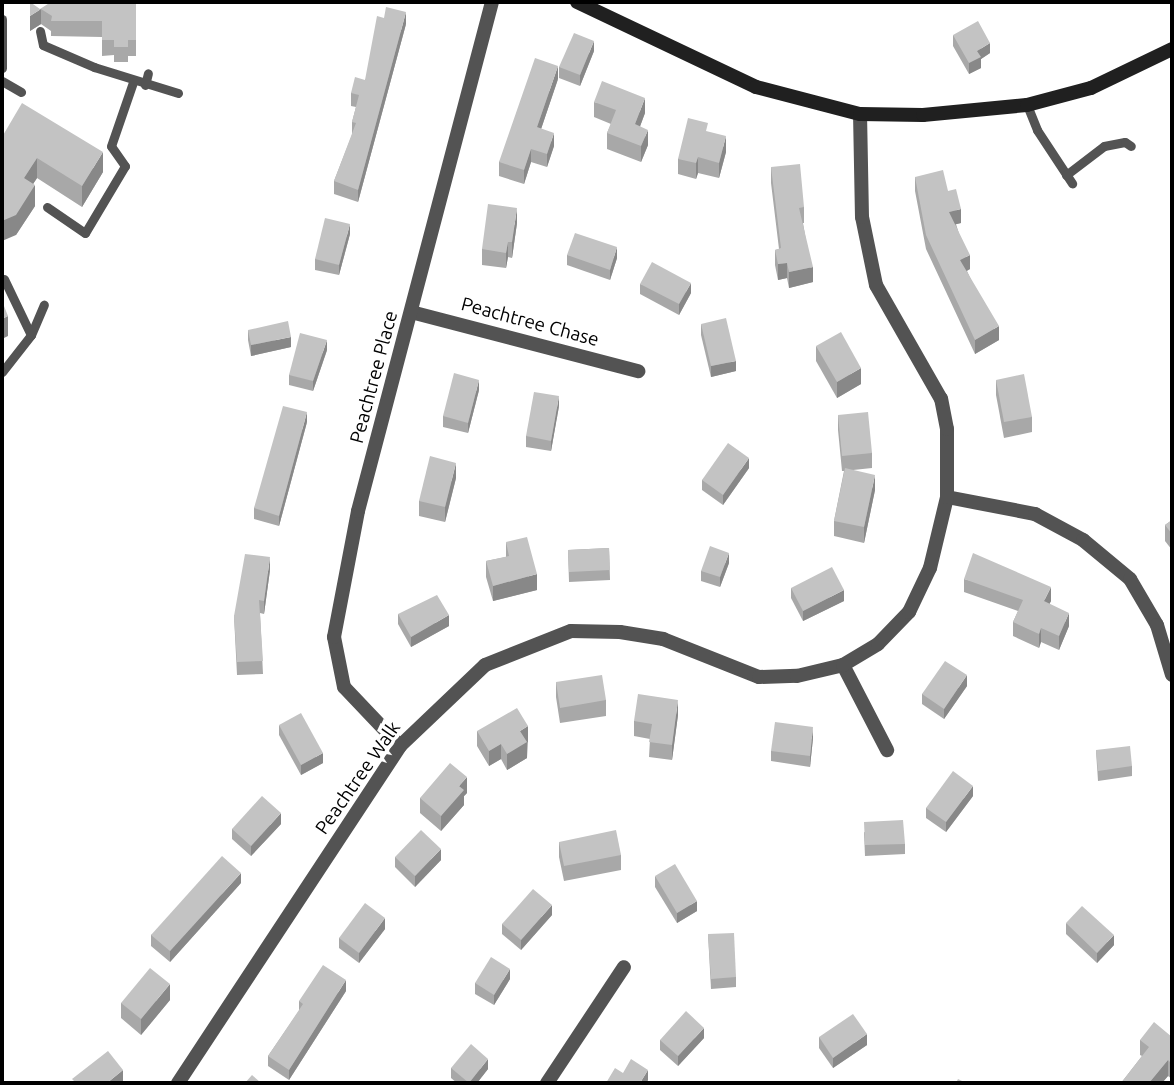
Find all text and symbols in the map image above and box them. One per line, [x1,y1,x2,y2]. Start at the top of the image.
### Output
street label: Peachtree Chase [459,293,601,351]
street label: Peachtree Place [345,308,403,446]
street label: Peachtree Walk [311,717,405,839]

